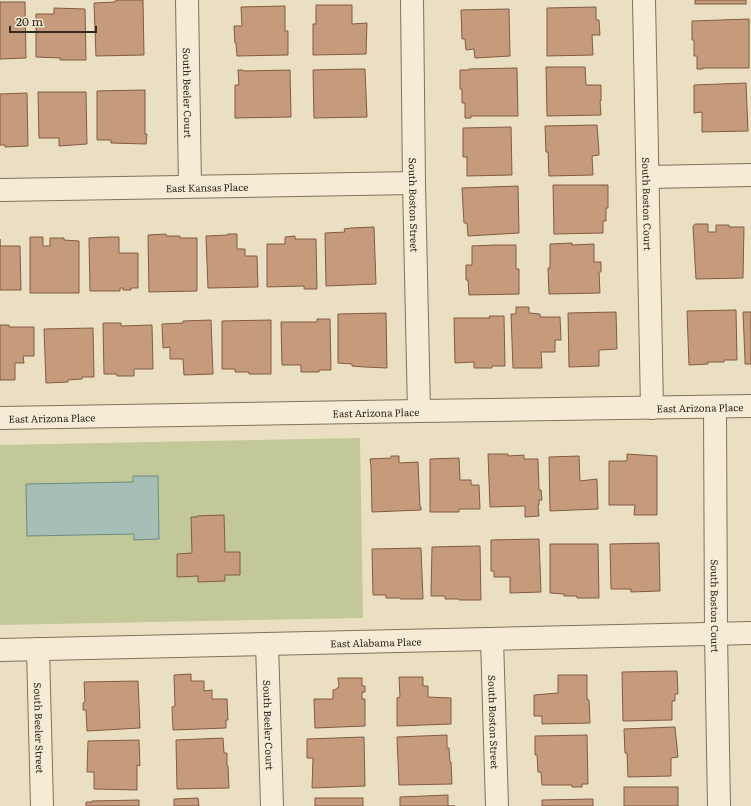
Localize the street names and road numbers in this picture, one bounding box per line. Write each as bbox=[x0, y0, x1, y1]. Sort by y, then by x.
street label: South Beeler Court bbox=[180, 48, 197, 138]
street label: South Boston Court bbox=[640, 157, 656, 251]
street label: South Boston Street bbox=[406, 158, 423, 252]
street label: East Kansas Place bbox=[166, 178, 248, 195]
street label: East Arizona Place bbox=[656, 399, 743, 415]
street label: East Arizona Place bbox=[332, 403, 420, 420]
street label: East Arizona Place bbox=[8, 409, 96, 425]
street label: South Boston Court bbox=[708, 559, 724, 653]
street label: East Alabama Place bbox=[330, 633, 422, 650]
street label: South Boston Street bbox=[486, 675, 503, 769]
street label: South Beeler Court bbox=[261, 680, 278, 770]
street label: South Beeler Street bbox=[31, 682, 49, 774]

